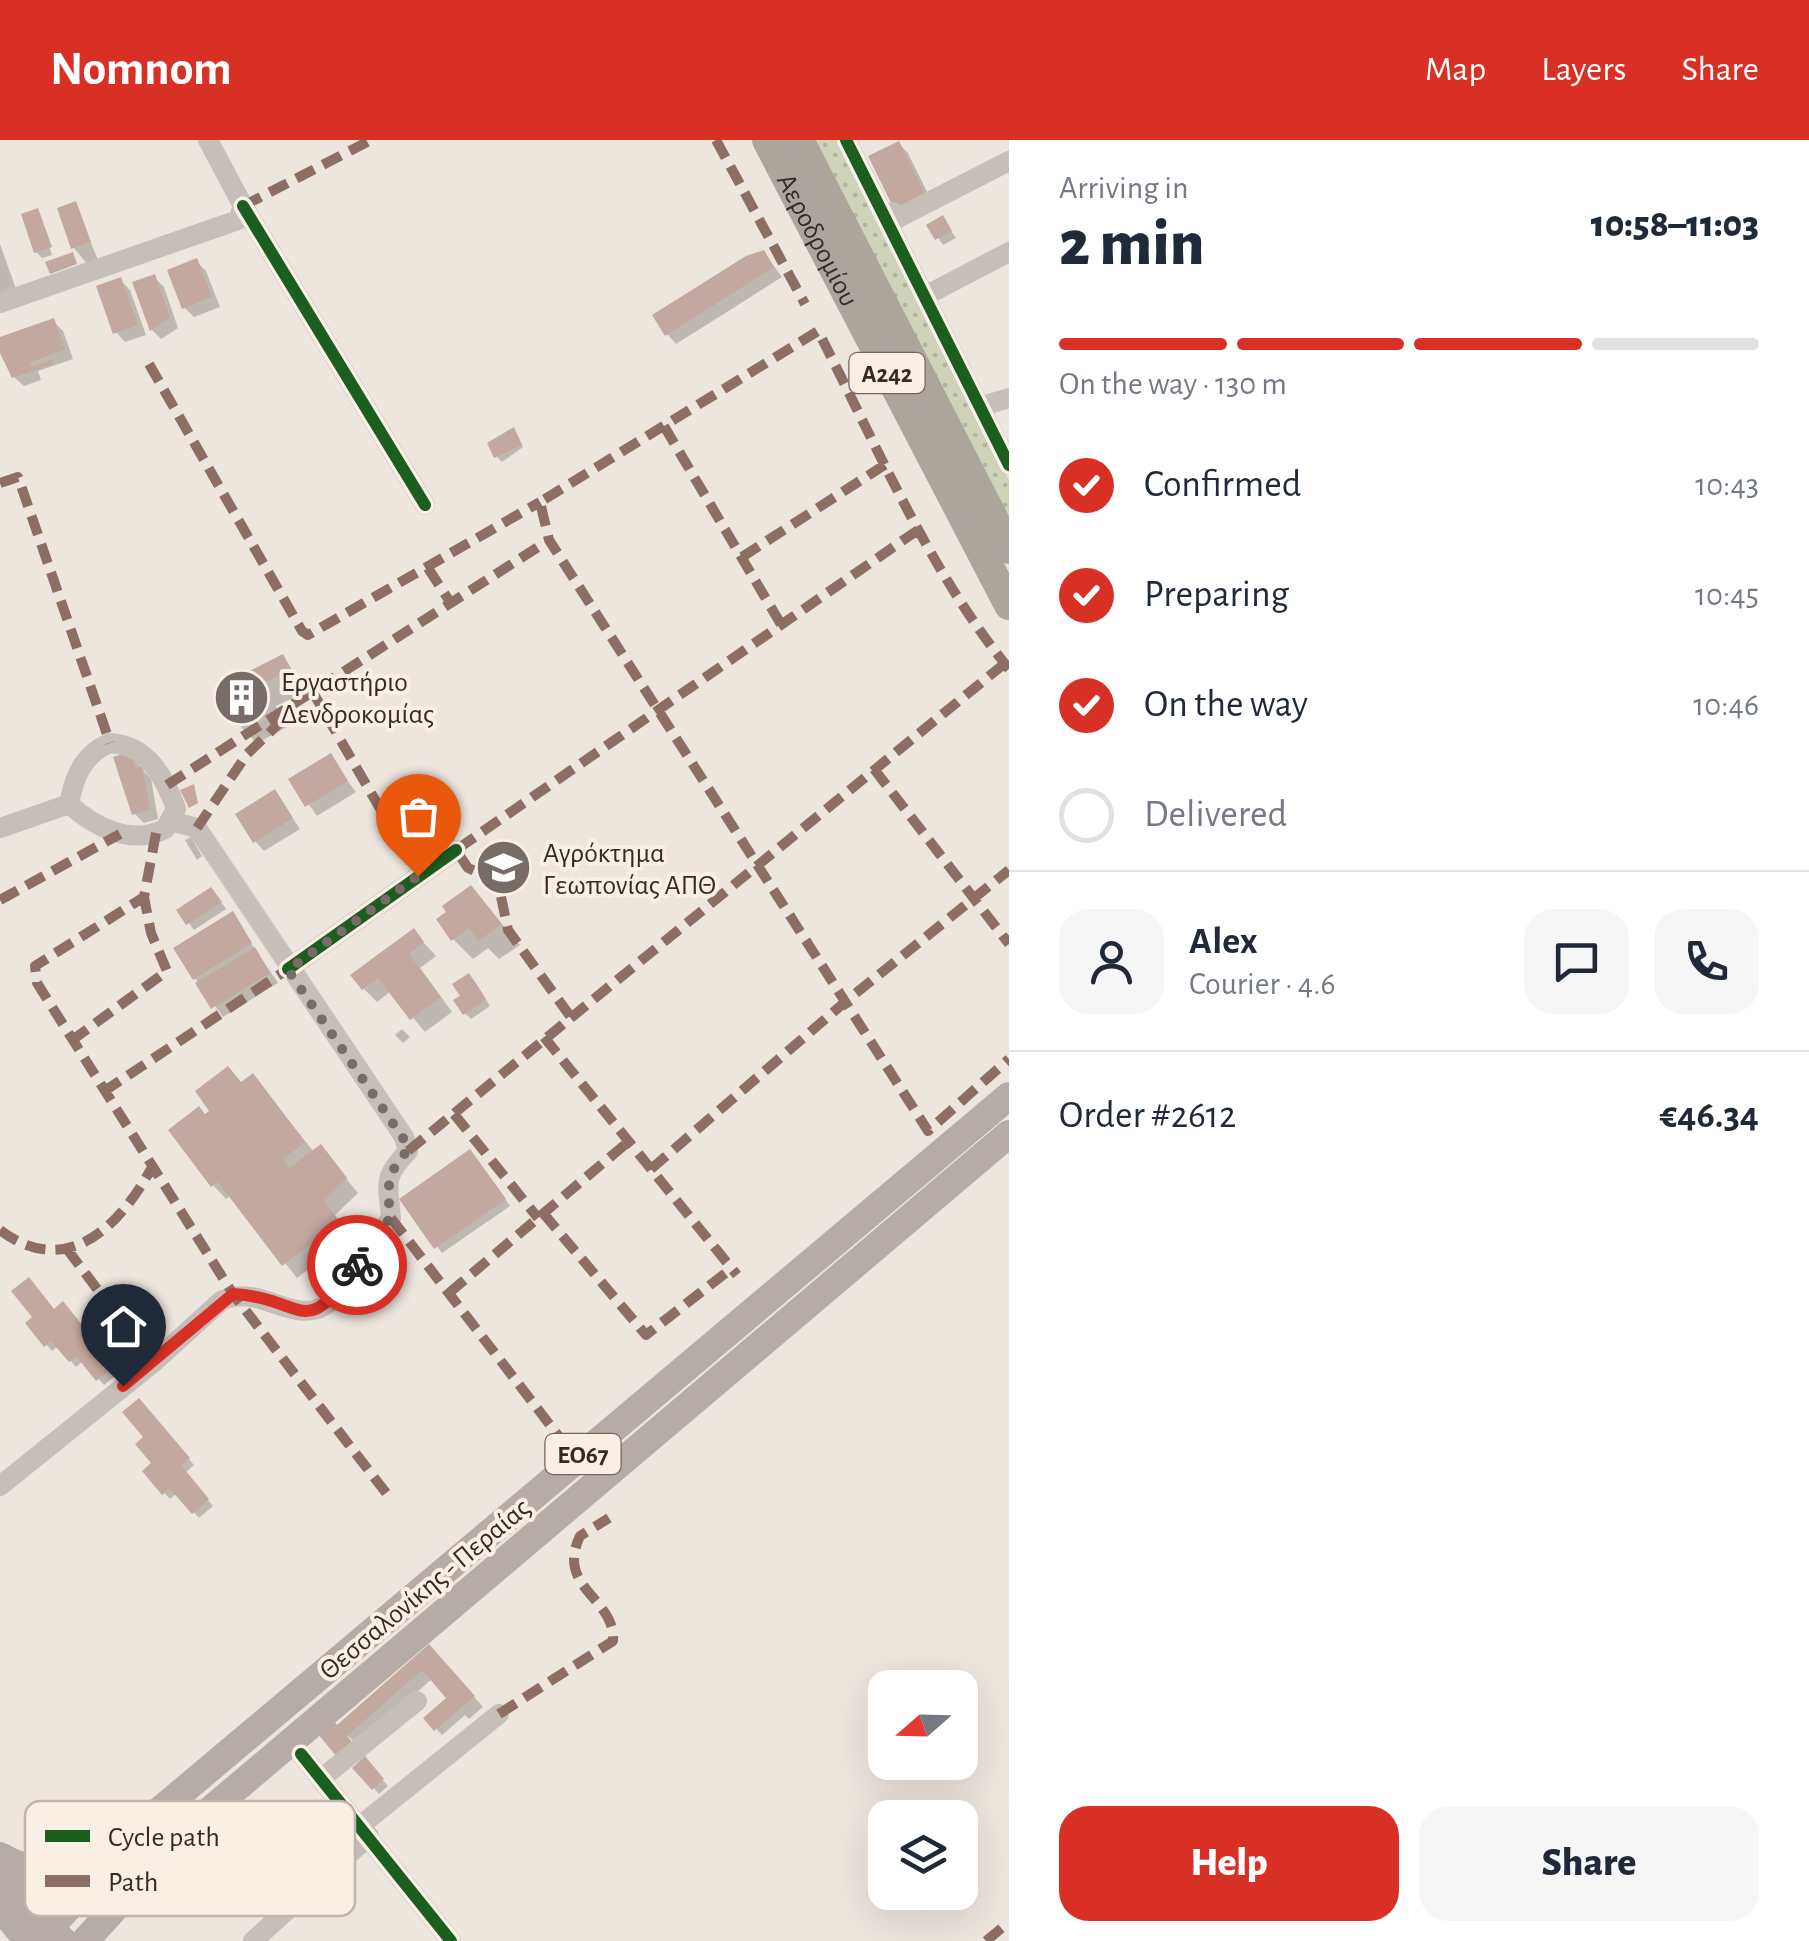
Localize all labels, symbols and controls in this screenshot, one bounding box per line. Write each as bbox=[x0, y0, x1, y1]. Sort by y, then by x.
text: Nomnom bbox=[50, 46, 232, 94]
text: Map bbox=[1425, 52, 1486, 87]
text: Layers bbox=[1541, 52, 1626, 87]
text: Share bbox=[1681, 52, 1759, 87]
street label: Αεροδρομίου bbox=[771, 169, 863, 311]
text: Arriving in bbox=[1059, 172, 1188, 204]
text: 10:58–11:03 bbox=[1591, 206, 1759, 244]
text: 2 min bbox=[1059, 212, 1205, 277]
road number: Α242 bbox=[850, 353, 924, 393]
text: On the way · 130 m bbox=[1059, 368, 1287, 400]
icon: check bbox=[1059, 458, 1114, 513]
text: Confirmed bbox=[1144, 466, 1301, 504]
text: 10:43 bbox=[1695, 469, 1759, 501]
icon: check bbox=[1059, 568, 1114, 623]
text: Preparing bbox=[1144, 576, 1289, 614]
text: 10:45 bbox=[1695, 579, 1759, 611]
building icon: Εργαστήριο Δενδροκομίας bbox=[212, 667, 272, 727]
place label: Εργαστήριο Δενδροκομίας bbox=[281, 669, 434, 729]
icon: check bbox=[1059, 678, 1114, 733]
text: On the way bbox=[1144, 686, 1308, 724]
text: 10:46 bbox=[1693, 689, 1759, 721]
pin bbox=[376, 774, 461, 877]
icon: bag bbox=[391, 789, 446, 844]
text: Delivered bbox=[1144, 796, 1287, 834]
school or university icon: Αγρόκτημα Γεωπονίας ΑΠΘ bbox=[474, 838, 534, 898]
place label: Αγρόκτημα Γεωπονίας ΑΠΘ bbox=[543, 840, 716, 900]
button: person bbox=[1059, 909, 1164, 1014]
button: chat bbox=[1524, 909, 1629, 1014]
button: phone bbox=[1654, 909, 1759, 1014]
text: Alex bbox=[1189, 923, 1258, 961]
text: Courier · 4.6 bbox=[1189, 968, 1336, 1000]
text: Order #2612 bbox=[1059, 1097, 1236, 1135]
text: €46.34 bbox=[1660, 1097, 1759, 1135]
courier bbox=[307, 1215, 407, 1315]
icon: bike bbox=[330, 1238, 385, 1293]
pin bbox=[81, 1284, 166, 1387]
icon: home bbox=[96, 1299, 151, 1354]
road number: ΕΟ67 bbox=[546, 1434, 620, 1474]
street label: Θεσσαλονίκης - Περαίας bbox=[315, 1494, 536, 1685]
north arrow bbox=[868, 1670, 978, 1780]
map controls bbox=[868, 1670, 978, 1910]
button: layers bbox=[868, 1800, 978, 1910]
legend bbox=[25, 1801, 355, 1916]
button: Help bbox=[1059, 1806, 1399, 1921]
button: Share bbox=[1419, 1806, 1759, 1921]
text: Cycle path bbox=[108, 1824, 220, 1852]
text: Path bbox=[108, 1869, 158, 1897]

